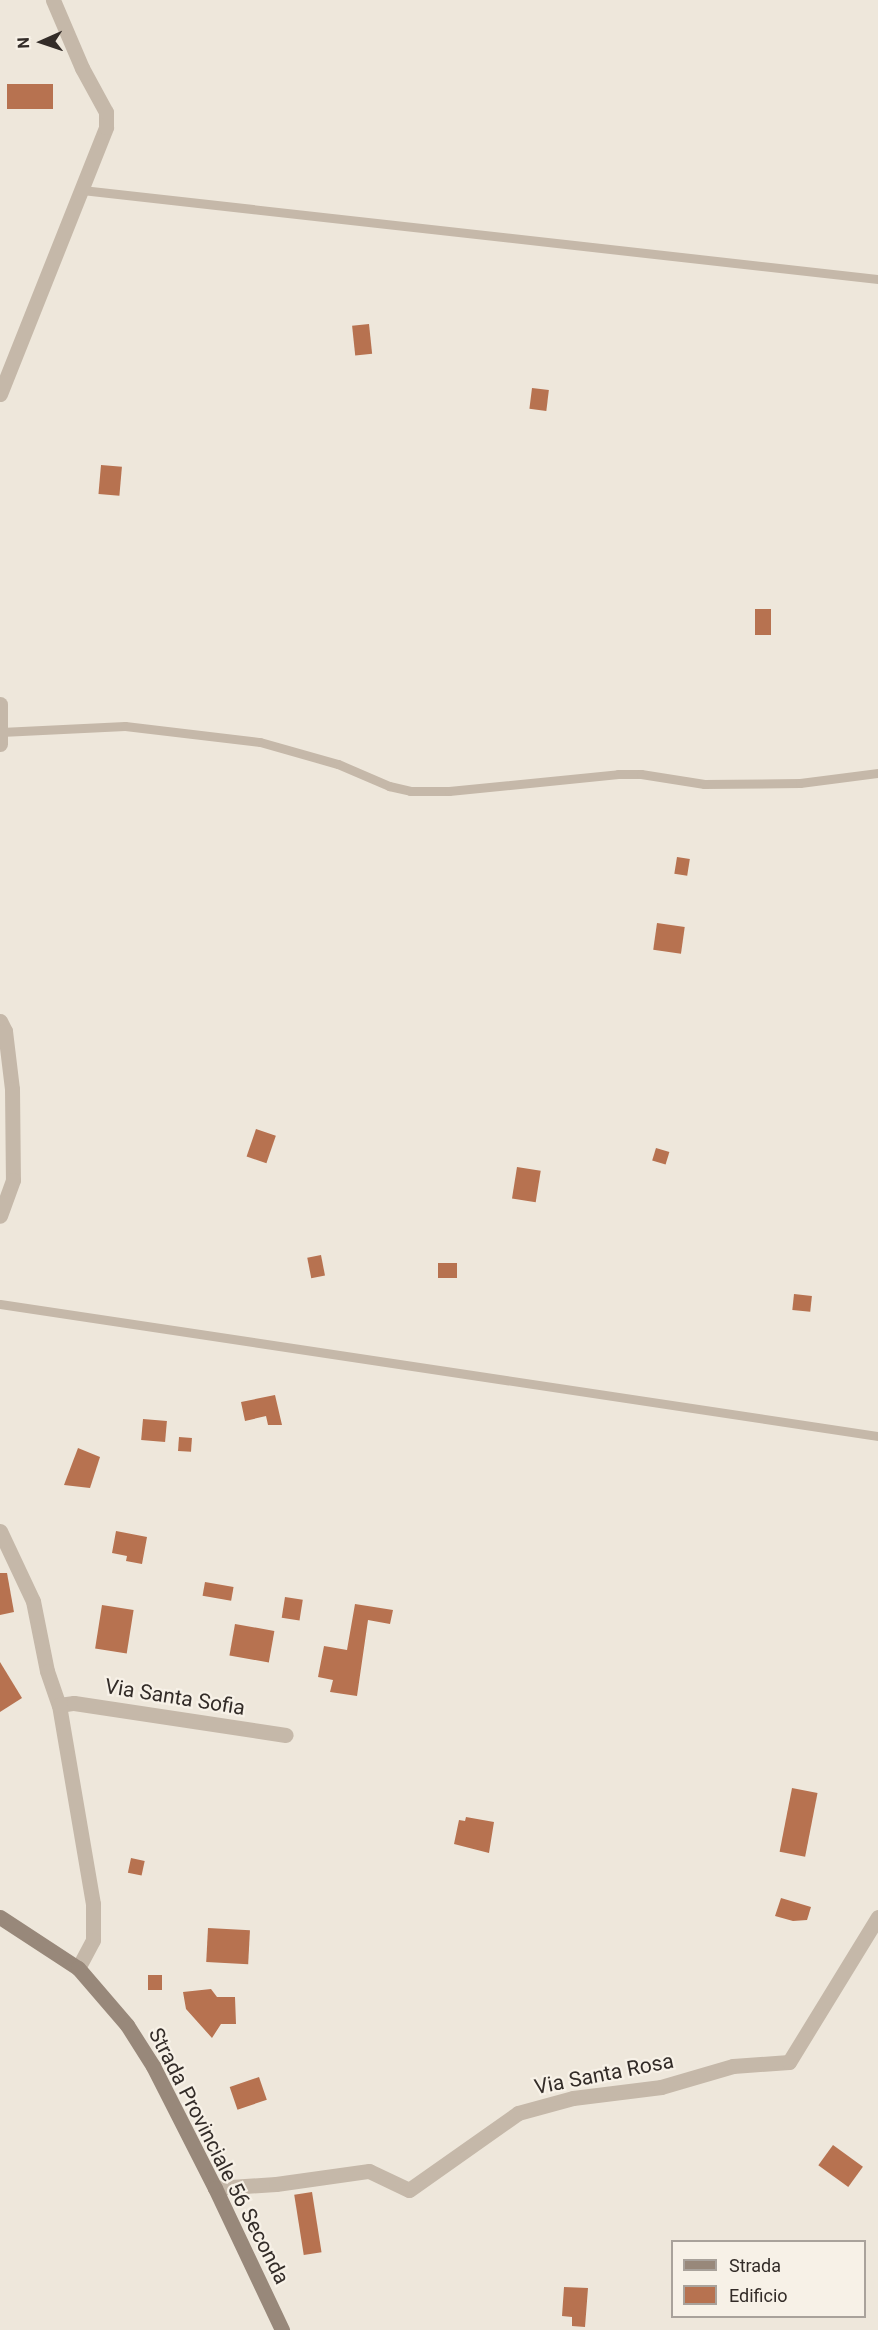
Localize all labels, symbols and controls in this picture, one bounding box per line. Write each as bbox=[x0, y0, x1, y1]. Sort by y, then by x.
north arrow bbox=[12, 12, 72, 72]
text: N bbox=[14, 37, 33, 49]
street label: Via Santa Sofia bbox=[103, 1673, 247, 1721]
street label: Strada Provinciale 56 Seconda bbox=[143, 2024, 295, 2288]
street label: Via Santa Rosa bbox=[532, 2048, 676, 2100]
legend bbox=[671, 2240, 866, 2318]
text: Strada bbox=[729, 2255, 781, 2276]
text: Edificio bbox=[729, 2285, 788, 2306]

